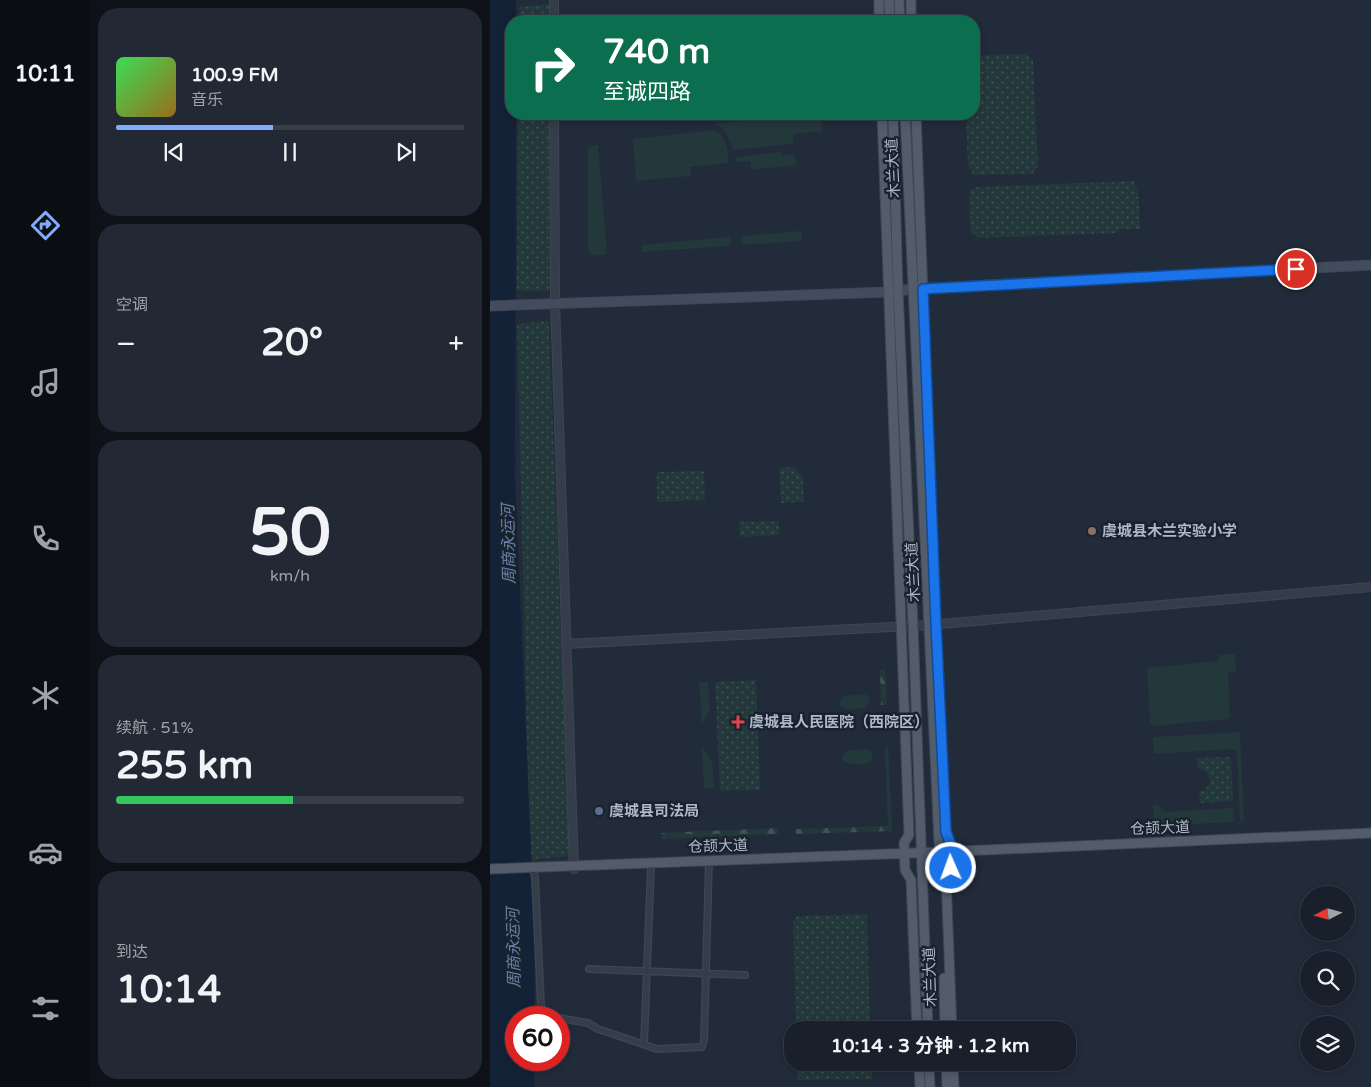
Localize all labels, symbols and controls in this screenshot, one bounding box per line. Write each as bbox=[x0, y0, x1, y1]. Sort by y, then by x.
text: 740 m bbox=[603, 31, 710, 73]
icon: right bbox=[520, 35, 585, 100]
text: 10:11 bbox=[15, 61, 75, 87]
text: 100.9 FM bbox=[191, 64, 279, 86]
text: 至诚四路 bbox=[603, 79, 691, 105]
text: 音乐 bbox=[191, 90, 223, 110]
icon: previous bbox=[160, 138, 188, 166]
icon: pause bbox=[276, 138, 304, 166]
icon: next bbox=[392, 138, 420, 166]
street label: 木兰大道 bbox=[882, 138, 904, 198]
icon: directions bbox=[28, 208, 63, 243]
pin bbox=[1275, 248, 1317, 290]
icon: arrive bbox=[1282, 255, 1310, 283]
text: 空调 bbox=[116, 295, 148, 315]
text: 20° bbox=[261, 320, 323, 366]
text: − bbox=[116, 327, 136, 361]
text: + bbox=[448, 327, 464, 361]
icon: music bbox=[28, 365, 63, 400]
text: 50 bbox=[249, 494, 331, 573]
water label: 周商永运河 bbox=[498, 501, 520, 584]
icon: phone bbox=[28, 521, 63, 556]
place label: 虞城县木兰实验小学 bbox=[1102, 522, 1237, 540]
marker: 虞城县木兰实验小学 bbox=[1086, 525, 1098, 537]
street label: 木兰大道 bbox=[902, 542, 924, 602]
text: km/h bbox=[270, 566, 310, 586]
icon: climate bbox=[28, 678, 63, 713]
place label: 虞城县人民医院（西院区） bbox=[749, 713, 929, 731]
marker: 虞城县人民医院（西院区） bbox=[731, 715, 745, 729]
text: 续航 · 51% bbox=[116, 718, 194, 738]
text: 255 km bbox=[116, 743, 253, 789]
place label: 虞城县司法局 bbox=[609, 802, 699, 820]
marker: 虞城县司法局 bbox=[593, 805, 605, 817]
street label: 仓颉大道 bbox=[1130, 818, 1190, 838]
icon: car bbox=[28, 835, 63, 870]
street label: 仓颉大道 bbox=[688, 836, 748, 856]
position arrow bbox=[924, 841, 976, 893]
north arrow bbox=[1300, 886, 1355, 941]
map controls bbox=[1300, 886, 1355, 1071]
water label: 周商永运河 bbox=[503, 905, 525, 988]
text: 到达 bbox=[116, 942, 148, 962]
street label: 木兰大道 bbox=[920, 947, 940, 1007]
button: search bbox=[1300, 951, 1355, 1006]
text: 10:14 bbox=[116, 967, 221, 1013]
icon: filters bbox=[28, 991, 63, 1026]
speed limit sign: 60 bbox=[505, 1006, 570, 1071]
button: layers bbox=[1300, 1016, 1355, 1071]
text: 10:14 · 3 分钟 · 1.2 km bbox=[831, 1035, 1029, 1057]

